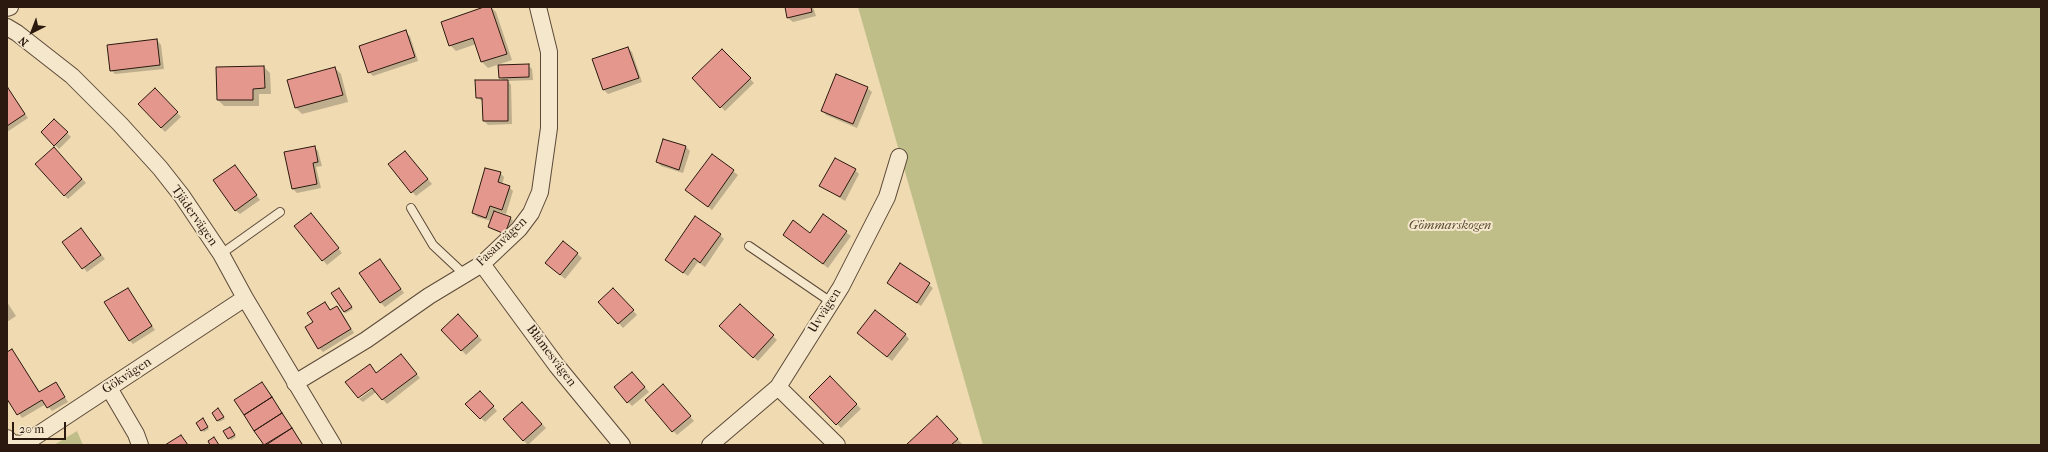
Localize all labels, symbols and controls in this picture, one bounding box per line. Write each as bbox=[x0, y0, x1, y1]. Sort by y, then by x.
north arrow bbox=[12, 12, 52, 52]
text: N bbox=[16, 34, 31, 49]
street label: Tjädervägen bbox=[167, 183, 221, 249]
street label: Fasanvägen bbox=[473, 214, 531, 270]
park label: Gömmarskogen bbox=[1409, 218, 1491, 234]
street label: Uvvägen bbox=[805, 286, 845, 336]
street label: Blåmesvägen bbox=[523, 322, 579, 390]
street label: Gökvägen bbox=[99, 354, 155, 398]
scale bar bbox=[14, 414, 68, 440]
text: 20 m bbox=[19, 422, 44, 436]

